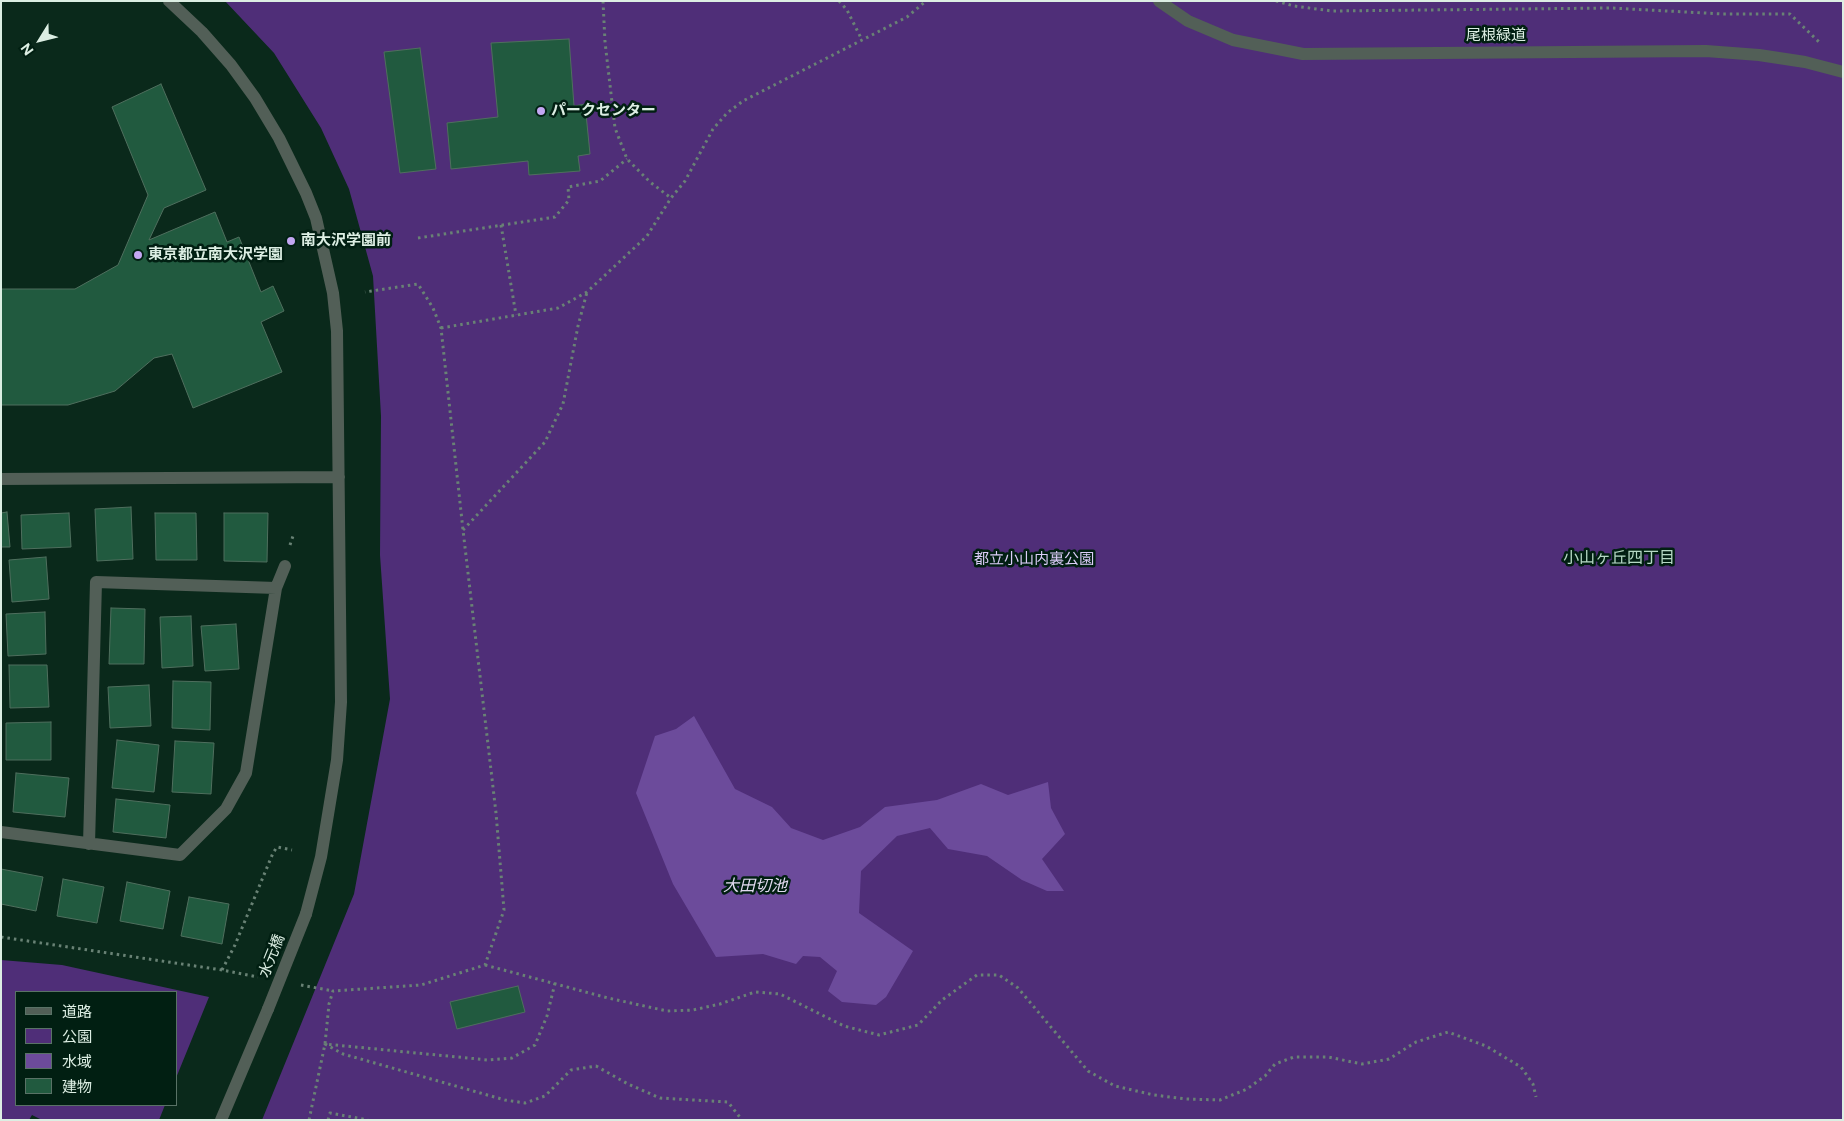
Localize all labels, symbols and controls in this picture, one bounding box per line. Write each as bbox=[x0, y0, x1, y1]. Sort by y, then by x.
north arrow bbox=[15, 15, 65, 65]
street label: 尾根緑道 bbox=[1466, 27, 1526, 45]
text: N bbox=[17, 40, 38, 58]
place label: パークセンター bbox=[551, 102, 656, 120]
marker: パークセンター bbox=[535, 105, 547, 117]
place label: 南大沢学園前 bbox=[301, 232, 391, 250]
marker: 南大沢学園前 bbox=[285, 235, 297, 247]
place label: 東京都立南大沢学園 bbox=[148, 246, 283, 264]
marker: 東京都立南大沢学園 bbox=[132, 249, 144, 261]
district label: 小山ヶ丘四丁目 bbox=[1563, 548, 1675, 568]
park label: 都立小山内裏公園 bbox=[974, 551, 1094, 569]
water label: 大田切池 bbox=[723, 876, 787, 896]
street label: 水元橋 bbox=[255, 932, 289, 980]
legend bbox=[15, 991, 178, 1106]
text: 道路 bbox=[62, 1003, 92, 1021]
text: 公園 bbox=[62, 1028, 92, 1046]
text: 水域 bbox=[62, 1053, 92, 1071]
text: 建物 bbox=[62, 1078, 92, 1096]

